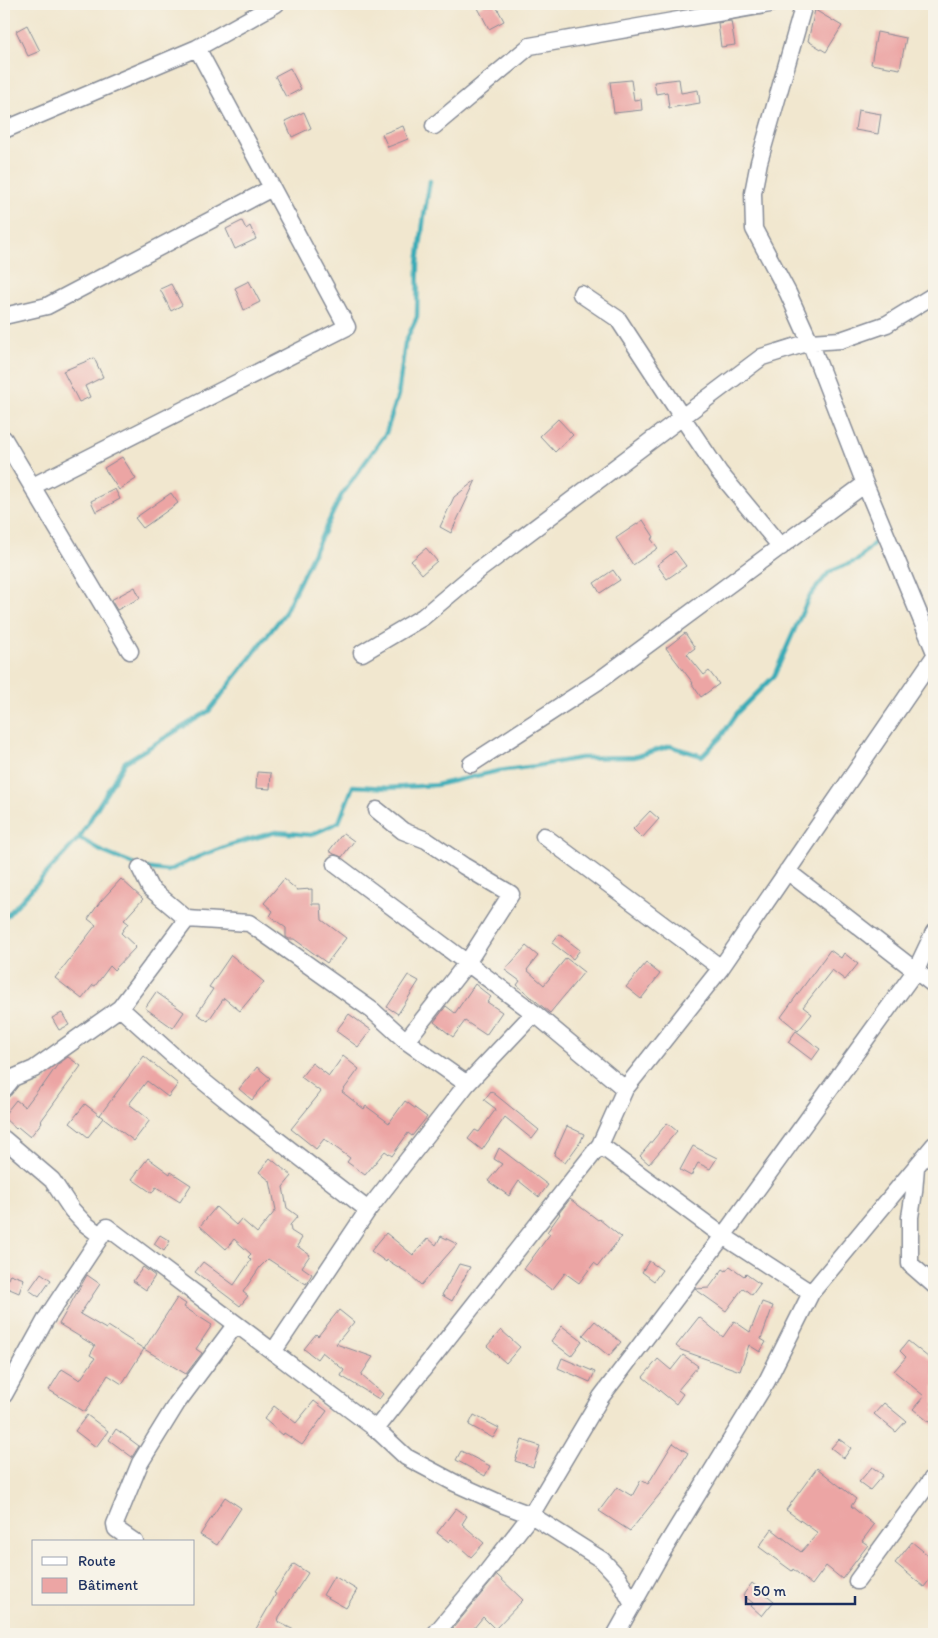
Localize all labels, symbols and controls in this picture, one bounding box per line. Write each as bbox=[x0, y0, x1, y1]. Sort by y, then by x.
legend bbox=[32, 1540, 195, 1606]
text: Route bbox=[78, 1552, 116, 1570]
scale bar bbox=[746, 1573, 854, 1605]
text: Bâtiment bbox=[78, 1576, 139, 1594]
text: 50 m bbox=[753, 1582, 786, 1600]

